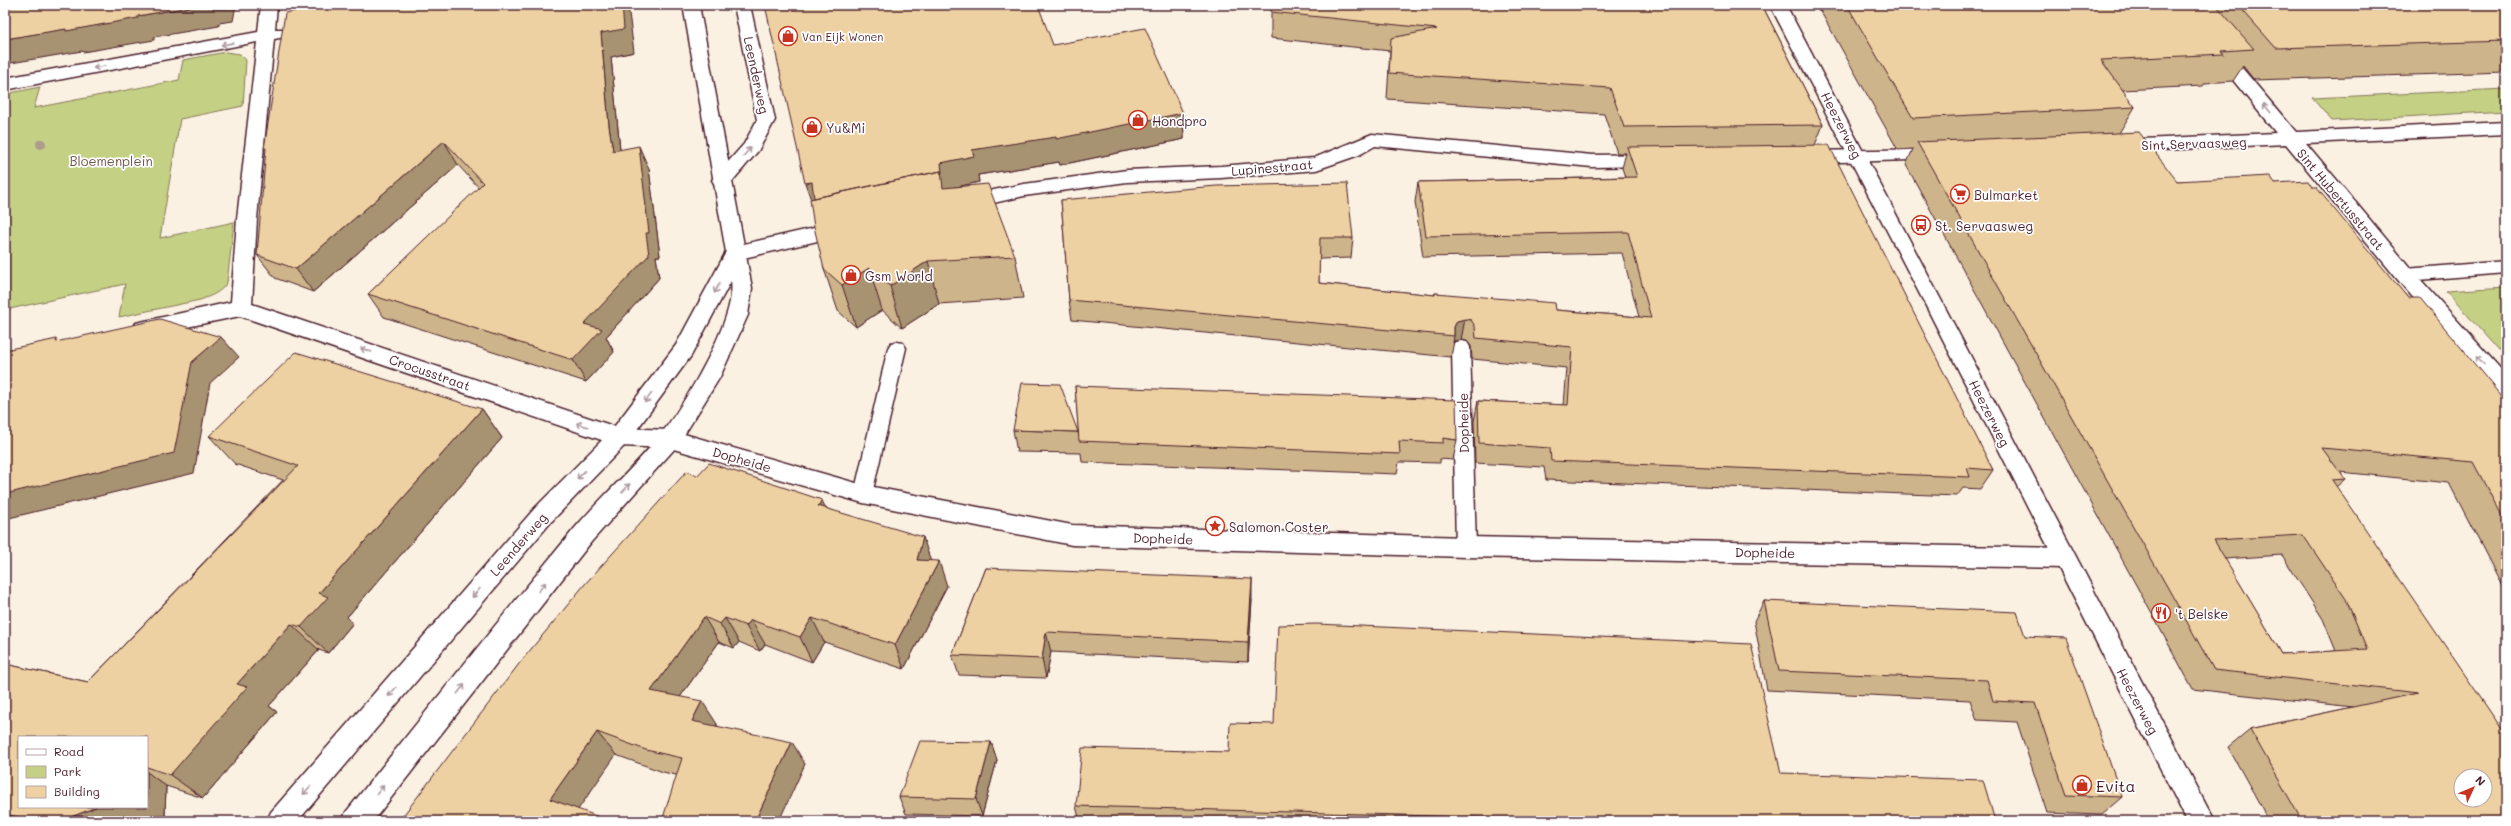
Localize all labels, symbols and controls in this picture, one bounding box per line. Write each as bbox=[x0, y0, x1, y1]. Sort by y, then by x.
shop icon: Van Eijk Wonen bbox=[777, 25, 799, 47]
place label: Van Eijk Wonen bbox=[802, 29, 883, 44]
street label: Leenderweg bbox=[741, 35, 773, 115]
one-way arrow bbox=[221, 40, 234, 48]
one-way arrow bbox=[93, 63, 106, 71]
street label: Heezerweg bbox=[1818, 89, 1866, 161]
one-way arrow bbox=[2262, 103, 2271, 114]
shop icon: Hondpro bbox=[1127, 109, 1149, 131]
place label: Hondpro bbox=[1152, 112, 1207, 129]
shop icon: Yu&Mi bbox=[801, 116, 823, 138]
place label: Yu&Mi bbox=[826, 119, 865, 136]
street label: Sint Servaasweg bbox=[2141, 133, 2247, 153]
street label: Sint Hubertusstraat bbox=[2294, 145, 2389, 253]
one-way arrow bbox=[742, 146, 751, 157]
park label: Bloemenplein bbox=[69, 152, 153, 169]
street label: Lupinestraat bbox=[1231, 155, 1314, 179]
supermarket icon: Bulmarket bbox=[1949, 183, 1971, 205]
place label: Bulmarket bbox=[1974, 186, 2038, 203]
bus stop icon: St. Servaasweg bbox=[1910, 214, 1932, 236]
place label: St. Servaasweg bbox=[1935, 217, 2033, 234]
shop icon: Gsm World bbox=[840, 264, 862, 286]
place label: Gsm World bbox=[865, 267, 933, 284]
one-way arrow bbox=[712, 282, 720, 294]
one-way arrow bbox=[360, 346, 372, 354]
street label: Crocusstraat bbox=[387, 350, 473, 394]
one-way arrow bbox=[2476, 355, 2485, 366]
street label: Heezerweg bbox=[1966, 377, 2014, 449]
one-way arrow bbox=[644, 392, 652, 403]
street label: Dopheide bbox=[1454, 393, 1472, 453]
one-way arrow bbox=[575, 421, 588, 428]
street label: Dopheide bbox=[711, 443, 773, 475]
one-way arrow bbox=[577, 469, 586, 479]
one-way arrow bbox=[621, 483, 631, 493]
street label: Leenderweg bbox=[486, 509, 550, 579]
place icon: Salomon Coster bbox=[1204, 515, 1226, 537]
place label: Salomon Coster bbox=[1229, 518, 1328, 535]
street label: Dopheide bbox=[1133, 528, 1193, 548]
street label: Dopheide bbox=[1735, 543, 1795, 561]
one-way arrow bbox=[538, 581, 546, 592]
one-way arrow bbox=[472, 587, 481, 598]
restaurant icon: 't Belske bbox=[2150, 602, 2172, 624]
place label: 't Belske bbox=[2175, 605, 2228, 622]
street label: Heezerweg bbox=[2113, 665, 2163, 737]
one-way arrow bbox=[457, 683, 465, 694]
one-way arrow bbox=[388, 686, 397, 696]
legend bbox=[18, 736, 148, 808]
text: Road bbox=[54, 743, 84, 759]
text: Park bbox=[54, 763, 81, 779]
north arrow bbox=[2453, 768, 2493, 808]
text: N bbox=[2472, 772, 2489, 789]
shop icon: Evita bbox=[2071, 774, 2093, 796]
place label: Evita bbox=[2096, 775, 2136, 796]
text: Building bbox=[54, 783, 100, 799]
one-way arrow bbox=[303, 785, 312, 796]
one-way arrow bbox=[376, 785, 385, 796]

